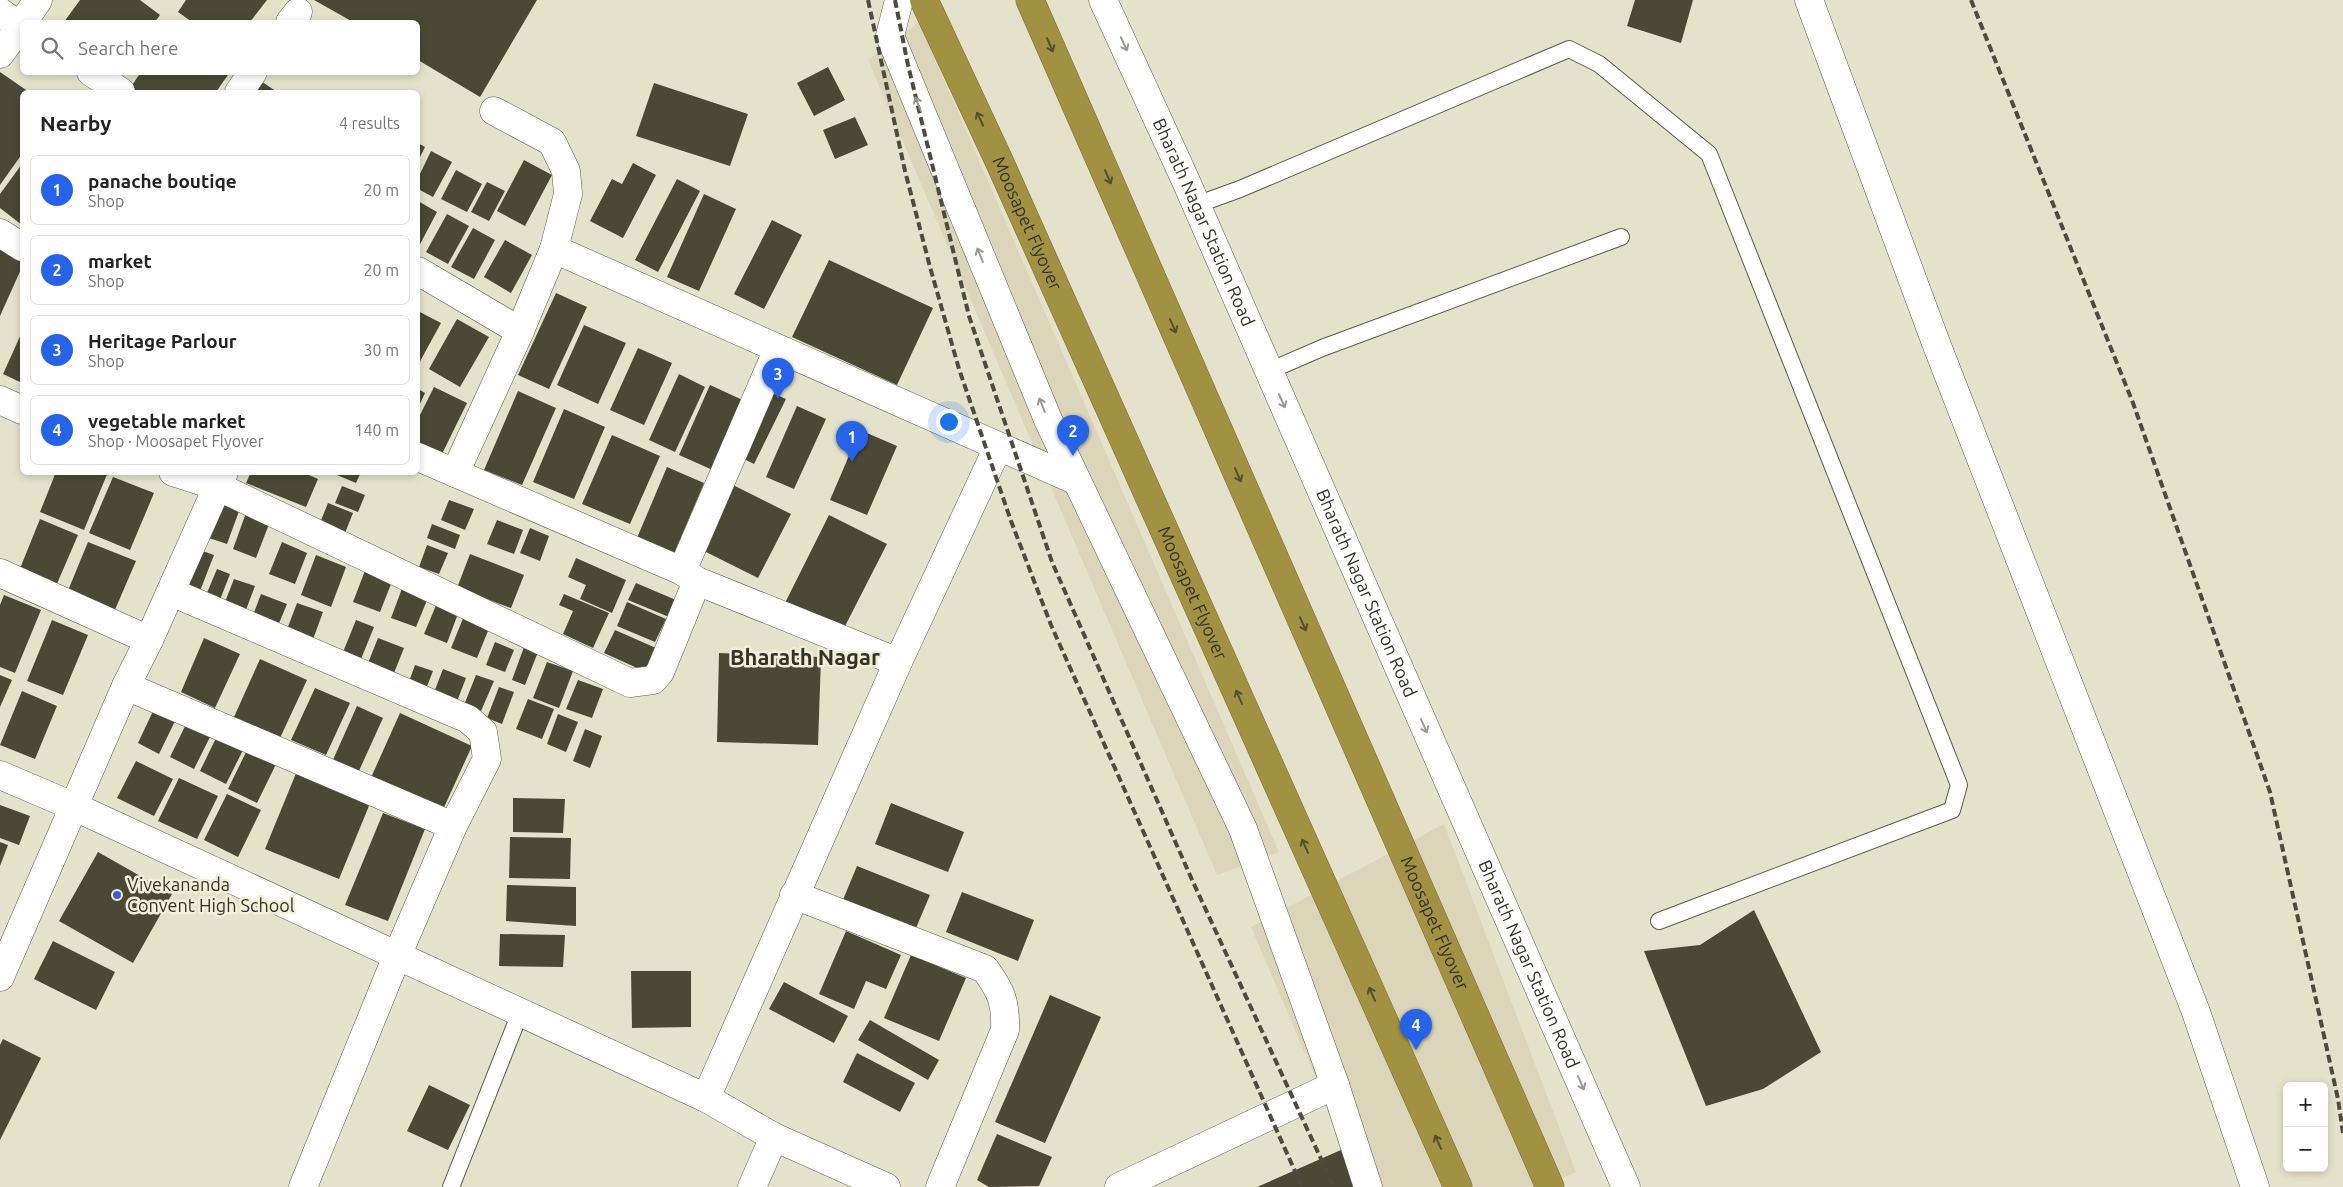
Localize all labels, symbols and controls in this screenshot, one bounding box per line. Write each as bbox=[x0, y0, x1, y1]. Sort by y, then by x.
search box bbox=[20, 20, 420, 75]
icon: search bbox=[38, 34, 66, 62]
one-way arrow bbox=[1119, 36, 1129, 51]
text: Search here bbox=[78, 37, 178, 59]
one-way arrow bbox=[1045, 37, 1055, 52]
one-way arrow bbox=[913, 97, 923, 112]
text: Nearby bbox=[40, 111, 111, 135]
one-way arrow bbox=[974, 112, 984, 127]
text: 4 results bbox=[339, 114, 400, 132]
street label: Bharath Nagar Station Road bbox=[1150, 115, 1259, 329]
street label: Moosapet Flyover bbox=[989, 153, 1067, 293]
one-way arrow bbox=[1103, 169, 1113, 184]
text: panache boutiqe bbox=[88, 170, 237, 192]
text: 1 bbox=[52, 181, 62, 199]
text: 20 m bbox=[363, 181, 399, 199]
text: Shop bbox=[88, 192, 124, 210]
one-way arrow bbox=[975, 247, 984, 262]
text: market bbox=[88, 250, 152, 272]
text: 2 bbox=[52, 261, 62, 279]
text: 20 m bbox=[363, 261, 399, 279]
text: Shop bbox=[88, 272, 124, 290]
one-way arrow bbox=[1169, 318, 1179, 333]
text: Heritage Parlour bbox=[88, 330, 237, 352]
text: 3 bbox=[52, 341, 62, 359]
text: 30 m bbox=[363, 341, 399, 359]
text: Shop bbox=[88, 352, 124, 370]
pin: 3 bbox=[762, 358, 794, 399]
one-way arrow bbox=[1277, 393, 1287, 408]
one-way arrow bbox=[1037, 398, 1046, 413]
your location bbox=[936, 409, 962, 435]
text: vegetable market bbox=[88, 410, 246, 432]
pin: 2 bbox=[1057, 415, 1089, 456]
text: 4 bbox=[52, 421, 62, 439]
text: 140 m bbox=[354, 421, 399, 439]
pin: 1 bbox=[836, 421, 868, 462]
text: Shop · Moosapet Flyover bbox=[88, 432, 264, 450]
one-way arrow bbox=[1234, 467, 1244, 482]
street label: Bharath Nagar Station Road bbox=[1313, 486, 1421, 700]
street label: Moosapet Flyover bbox=[1155, 523, 1232, 663]
one-way arrow bbox=[1299, 616, 1309, 631]
district label: Bharath Nagar bbox=[730, 644, 880, 669]
one-way arrow bbox=[1234, 690, 1243, 705]
one-way arrow bbox=[1420, 718, 1430, 733]
one-way arrow bbox=[1300, 839, 1310, 854]
street label: Moosapet Flyover bbox=[1397, 853, 1474, 993]
street label: Bharath Nagar Station Road bbox=[1475, 857, 1584, 1071]
place label: Vivekananda Convent High School bbox=[127, 874, 295, 915]
marker: Vivekananda Convent High School bbox=[111, 889, 123, 901]
one-way arrow bbox=[1366, 987, 1376, 1002]
pin: 4 bbox=[1400, 1009, 1432, 1050]
one-way arrow bbox=[1576, 1075, 1586, 1090]
map controls bbox=[2283, 1082, 2328, 1172]
button: + bbox=[2283, 1082, 2328, 1127]
button: − bbox=[2283, 1127, 2328, 1172]
one-way arrow bbox=[1433, 1135, 1443, 1150]

